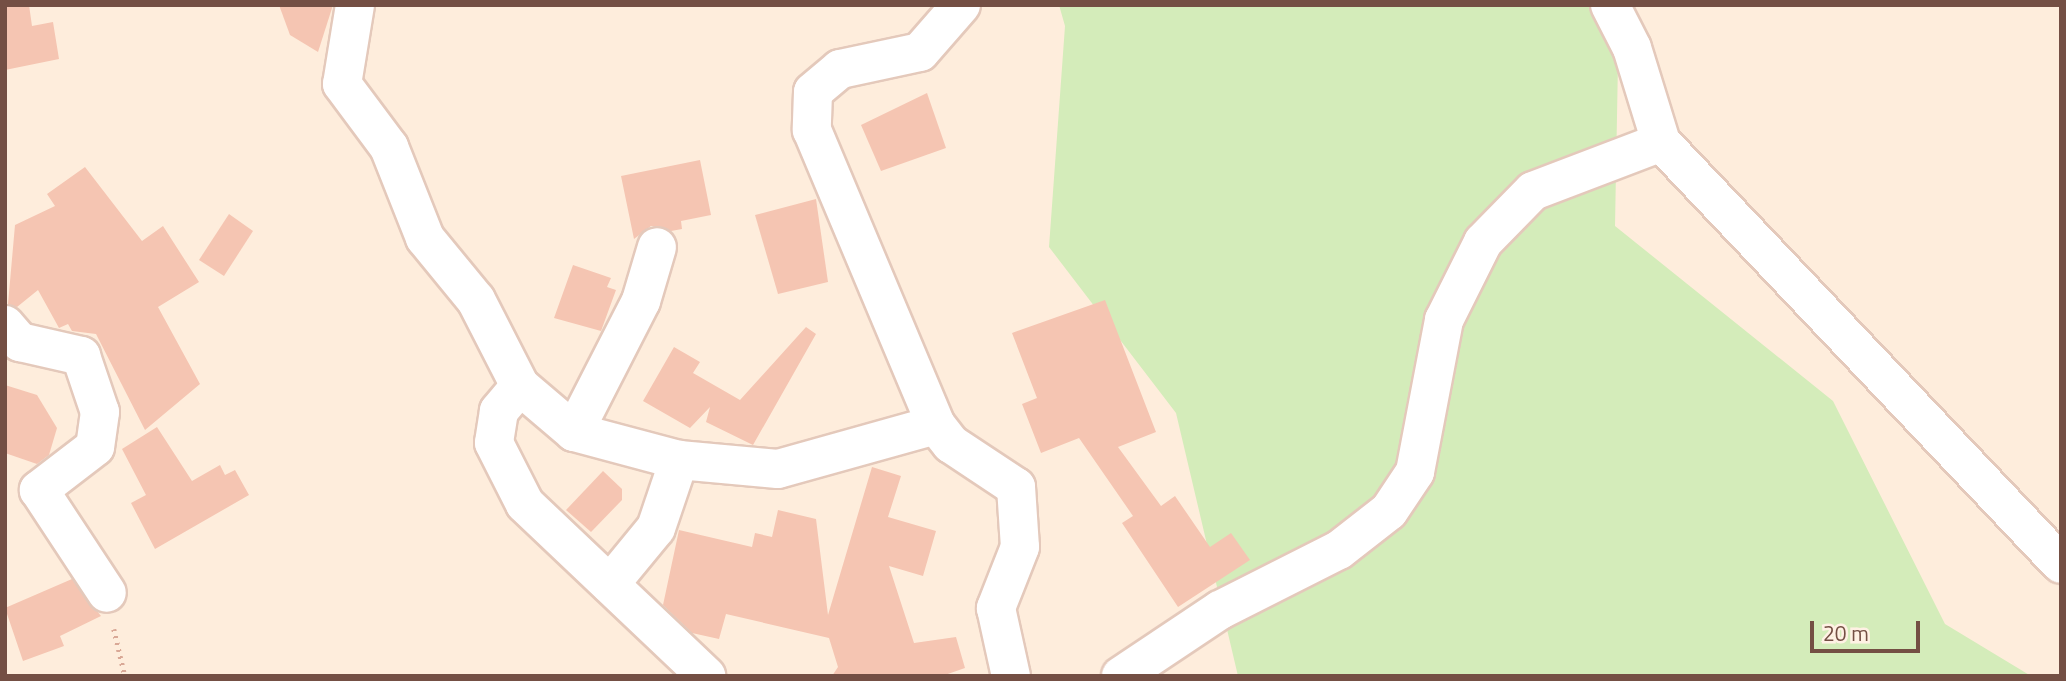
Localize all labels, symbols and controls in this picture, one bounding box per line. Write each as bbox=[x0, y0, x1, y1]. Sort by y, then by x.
scale bar bbox=[1814, 608, 1924, 652]
text: 20 m bbox=[1823, 617, 1869, 649]

